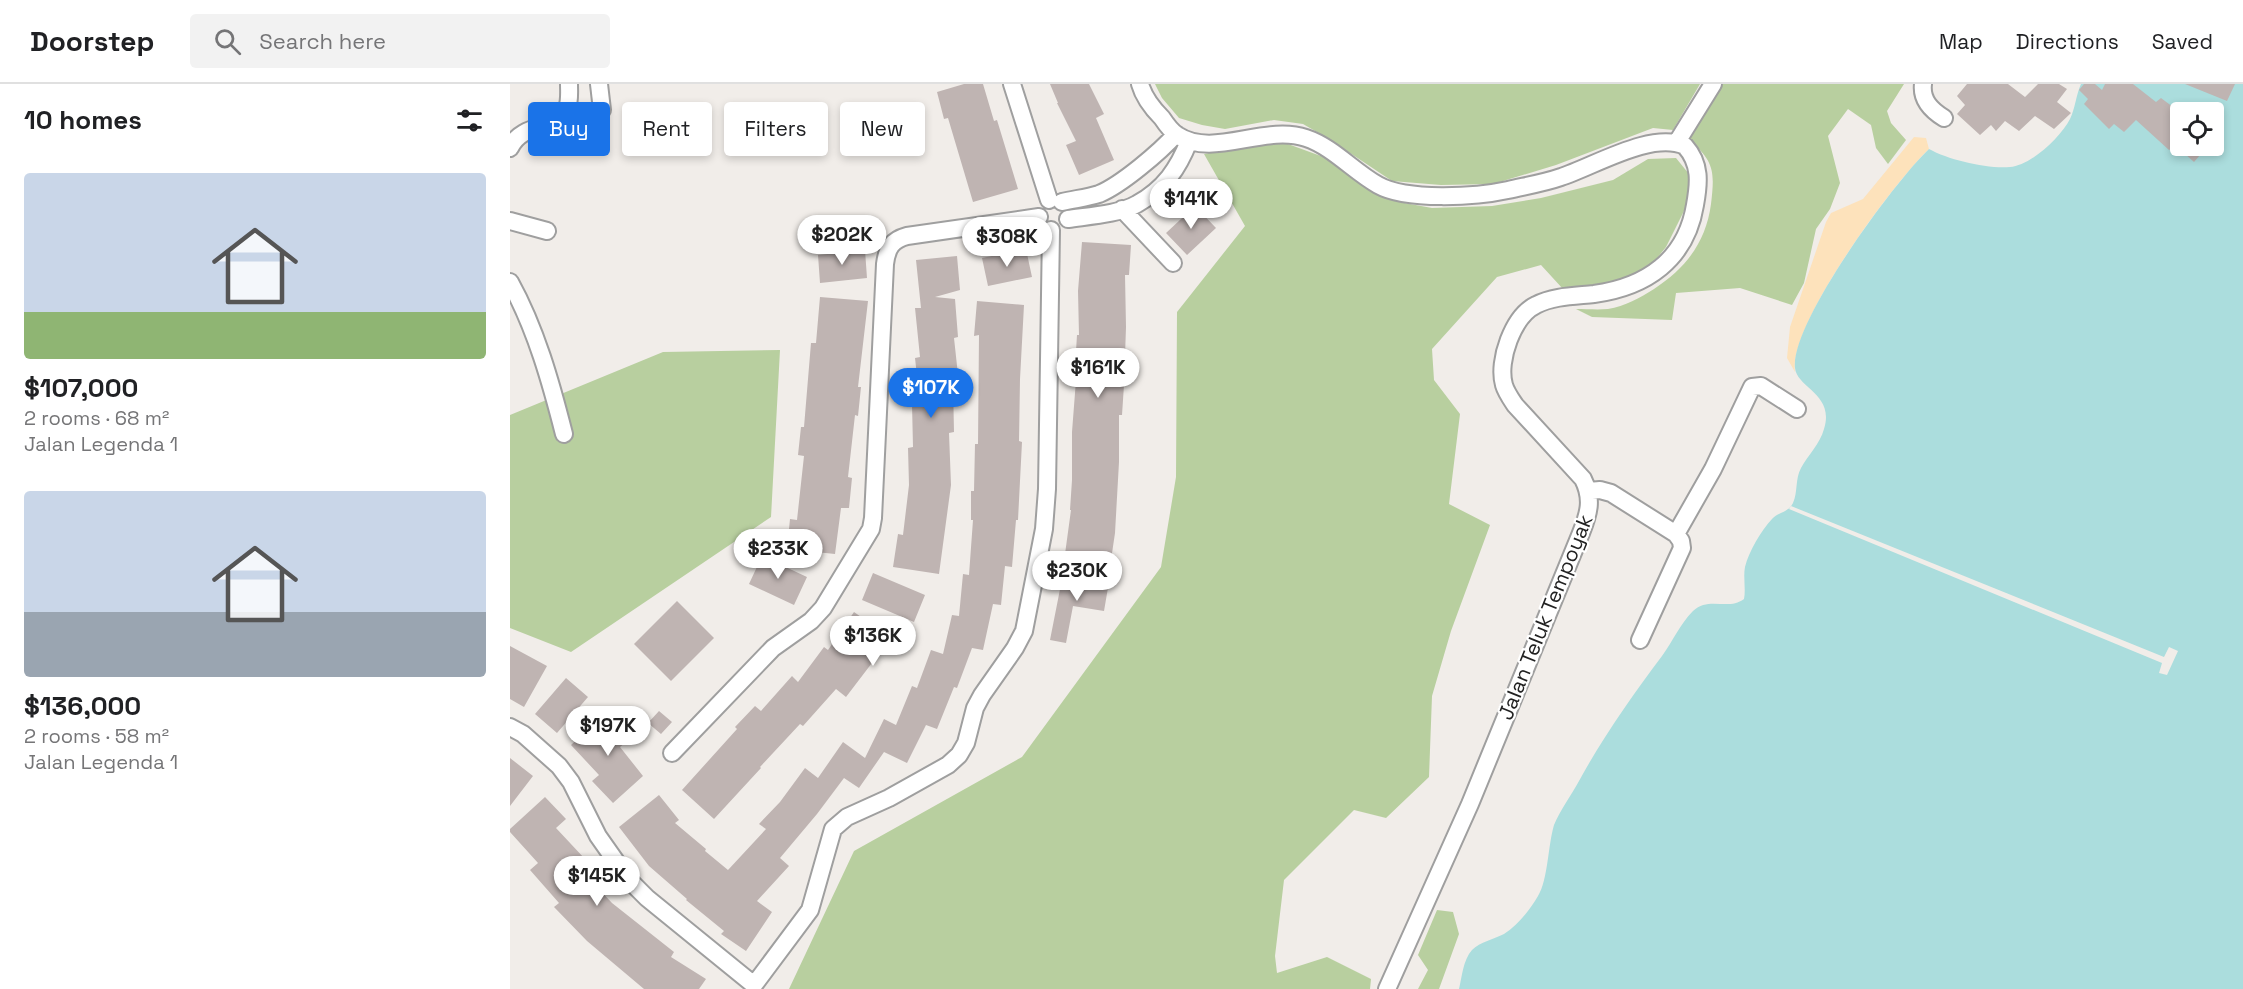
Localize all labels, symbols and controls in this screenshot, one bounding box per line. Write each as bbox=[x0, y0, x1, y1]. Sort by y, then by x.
search box bbox=[190, 14, 610, 68]
text: Doorstep bbox=[30, 23, 154, 59]
icon: search bbox=[211, 25, 244, 58]
text: Search here bbox=[259, 27, 386, 55]
text: Map bbox=[1939, 28, 1983, 55]
text: Directions bbox=[2016, 28, 2119, 55]
text: Saved bbox=[2152, 28, 2213, 55]
chip: Buy bbox=[528, 102, 610, 156]
chip: Rent bbox=[622, 102, 712, 156]
chip: Filters bbox=[724, 102, 828, 156]
chip: New bbox=[840, 102, 925, 156]
map controls bbox=[2170, 102, 2224, 156]
button: locate bbox=[2170, 102, 2224, 156]
text: 10 homes bbox=[24, 103, 142, 137]
icon: filters bbox=[453, 104, 486, 137]
pin: $141K bbox=[1149, 179, 1233, 230]
text: $141K bbox=[1164, 185, 1218, 211]
icon: home bbox=[201, 212, 309, 320]
pin: $202K bbox=[800, 215, 884, 266]
pin: $308K bbox=[965, 217, 1049, 268]
text: $202K bbox=[811, 221, 873, 247]
text: $308K bbox=[976, 223, 1038, 249]
pin: $161K bbox=[1056, 348, 1140, 399]
text: $161K bbox=[1071, 354, 1126, 380]
pin: $107K bbox=[889, 368, 973, 419]
text: $107,000 bbox=[24, 371, 138, 405]
text: $107K bbox=[902, 374, 960, 400]
text: 2 rooms · 68 m² bbox=[24, 405, 169, 431]
text: Jalan Legenda 1 bbox=[24, 431, 178, 457]
street label: Jalan Teluk Tempoyak bbox=[1491, 510, 1599, 724]
pin: $233K bbox=[736, 529, 820, 580]
icon: home bbox=[201, 530, 309, 638]
text: $233K bbox=[748, 535, 808, 561]
pin: $230K bbox=[1035, 551, 1119, 602]
text: $230K bbox=[1046, 557, 1108, 583]
pin: $136K bbox=[831, 616, 915, 667]
text: $136K bbox=[844, 622, 902, 648]
text: $136,000 bbox=[24, 689, 141, 723]
pin: $197K bbox=[566, 706, 650, 757]
text: $197K bbox=[580, 712, 636, 738]
text: 2 rooms · 58 m² bbox=[24, 723, 169, 749]
text: Jalan Legenda 1 bbox=[24, 749, 178, 775]
pin: $145K bbox=[555, 856, 639, 907]
text: $145K bbox=[568, 862, 626, 888]

